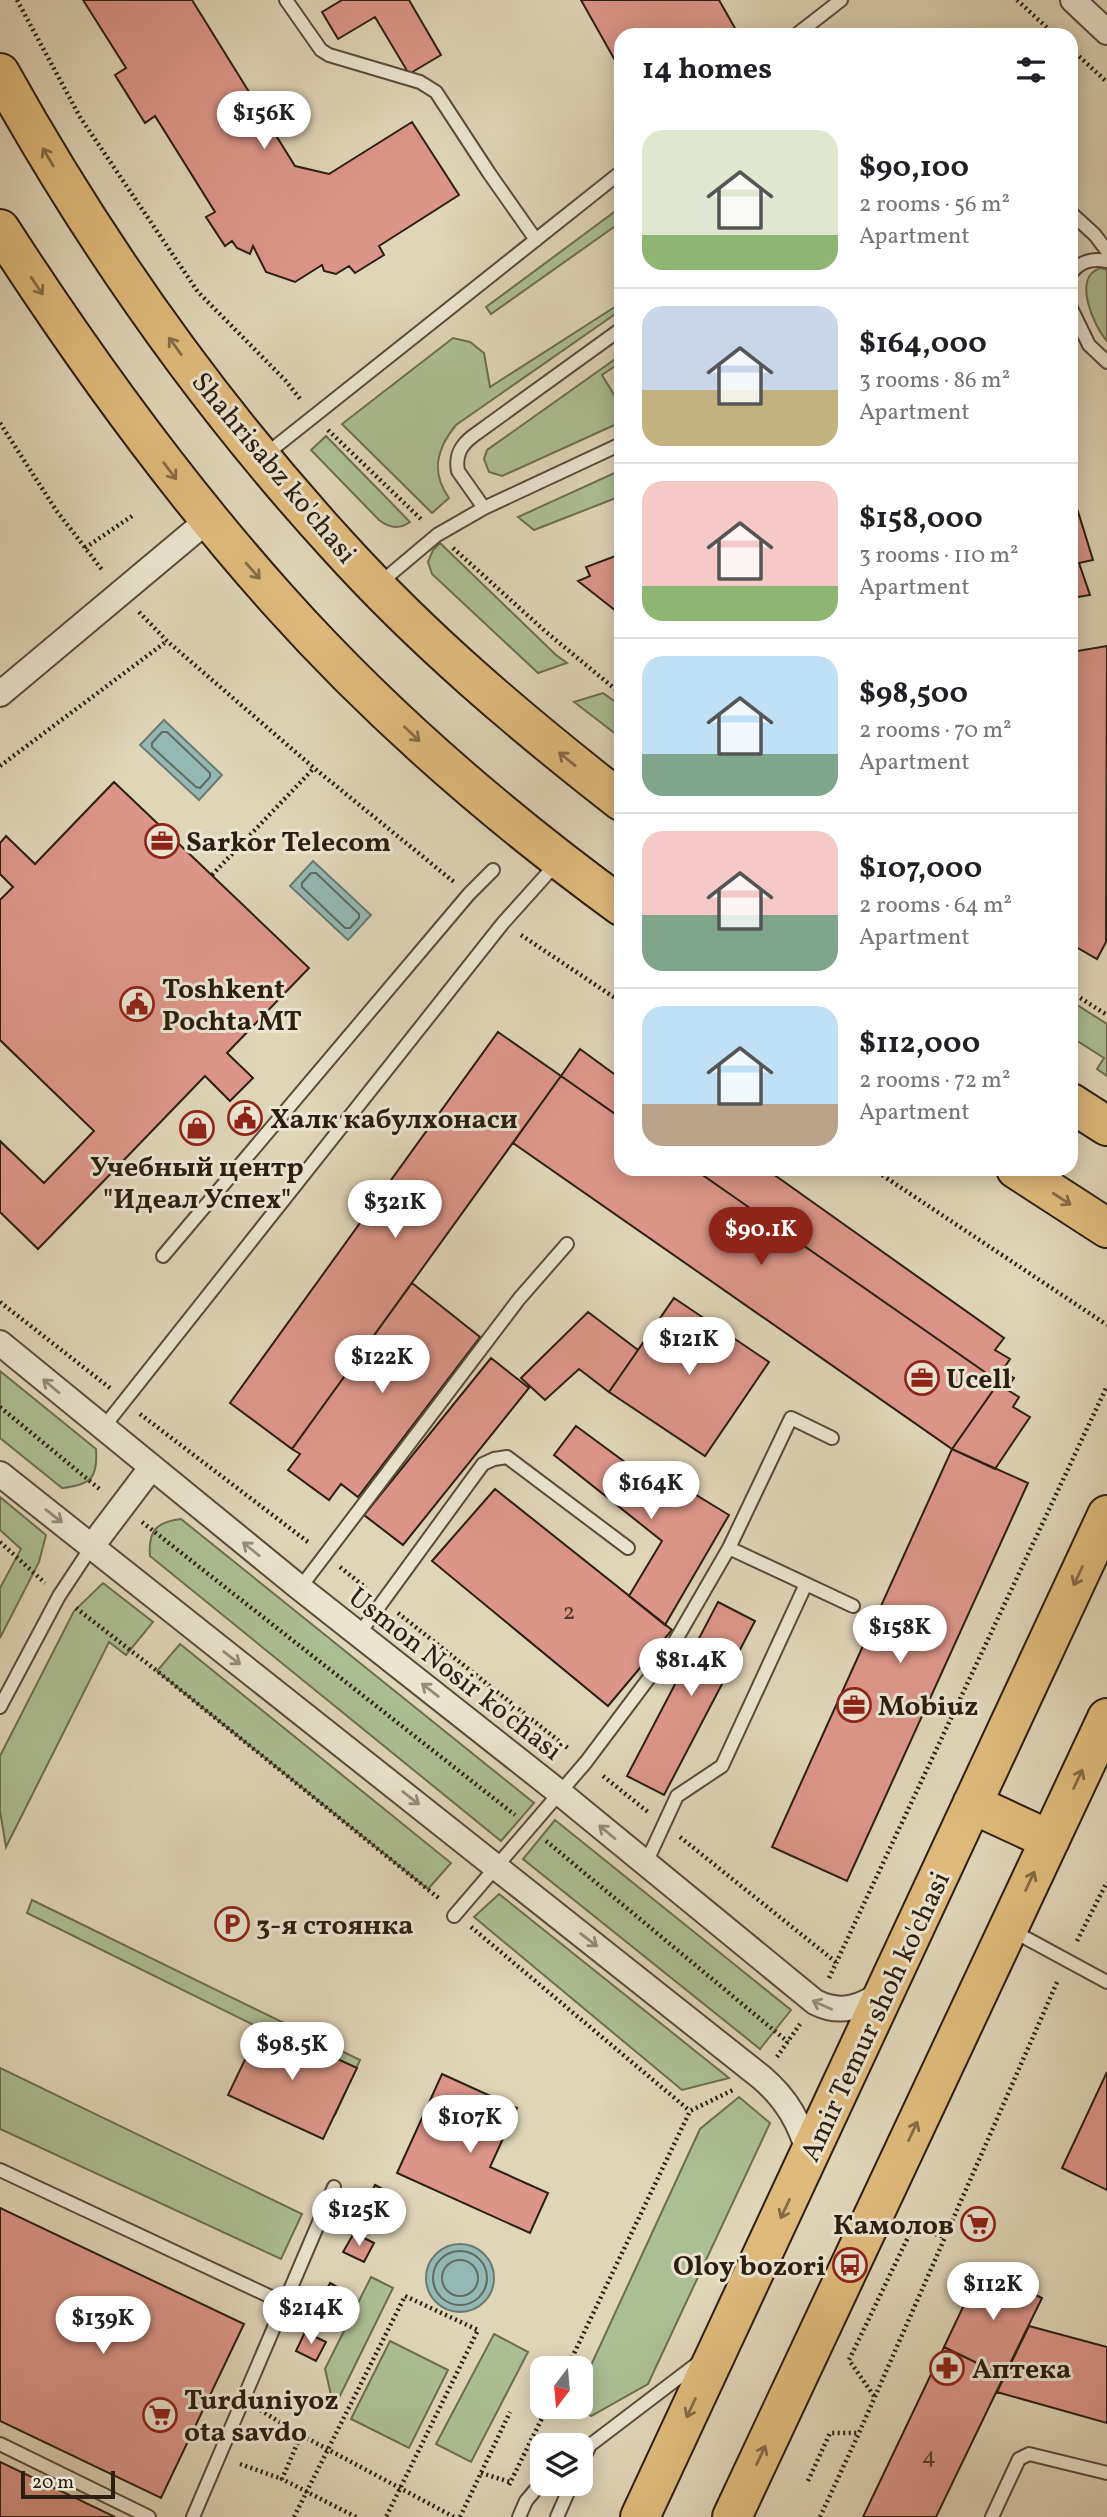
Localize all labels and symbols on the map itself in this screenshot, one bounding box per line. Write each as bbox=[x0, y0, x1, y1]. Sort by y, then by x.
pin: $156K bbox=[215, 92, 313, 151]
one-way arrow bbox=[41, 147, 55, 167]
one-way arrow bbox=[31, 276, 45, 296]
one-way arrow bbox=[168, 337, 182, 356]
street label: Shahrisabz ko'chasi bbox=[181, 364, 365, 573]
one-way arrow bbox=[163, 461, 178, 480]
one-way arrow bbox=[245, 562, 261, 580]
one-way arrow bbox=[403, 725, 420, 742]
one-way arrow bbox=[559, 751, 577, 766]
office icon: Sarkor Telecom bbox=[143, 822, 181, 860]
place label: Sarkor Telecom bbox=[186, 824, 391, 863]
place label: Toshkent Pochta MT bbox=[162, 971, 302, 1042]
public building icon: Toshkent Pochta MT bbox=[118, 985, 156, 1023]
public building icon: Халк кабулхонаси bbox=[226, 1099, 264, 1137]
place label: Халк кабулхонаси bbox=[270, 1101, 518, 1140]
shop icon: Учебный центр "Идеал Успех" bbox=[178, 1109, 216, 1147]
place label: Учебный центр "Идеал Успех" bbox=[90, 1149, 304, 1220]
pin: $321K bbox=[346, 1180, 444, 1240]
one-way arrow bbox=[1051, 1192, 1071, 1206]
pin: $90.1K bbox=[704, 1208, 818, 1267]
pin: $121K bbox=[640, 1318, 738, 1377]
pin: $122K bbox=[333, 1336, 431, 1395]
office icon: Ucell bbox=[903, 1359, 941, 1397]
place label: Ucell bbox=[946, 1361, 1012, 1400]
one-way arrow bbox=[43, 1378, 61, 1394]
pin: $164K bbox=[602, 1462, 700, 1521]
one-way arrow bbox=[44, 1509, 63, 1524]
one-way arrow bbox=[243, 1541, 261, 1556]
one-way arrow bbox=[1071, 1565, 1084, 1587]
street label: Usmon Nosir ko'chasi bbox=[339, 1579, 570, 1771]
house number: 2 bbox=[563, 1596, 575, 1630]
pin: $158K bbox=[851, 1606, 949, 1665]
pin: $81.4K bbox=[634, 1638, 748, 1698]
one-way arrow bbox=[222, 1650, 240, 1665]
one-way arrow bbox=[421, 1682, 439, 1697]
office icon: Mobiuz bbox=[835, 1686, 873, 1724]
place label: Mobiuz bbox=[878, 1688, 978, 1727]
one-way arrow bbox=[1072, 1769, 1086, 1790]
one-way arrow bbox=[401, 1791, 419, 1806]
one-way arrow bbox=[599, 1824, 617, 1840]
street label: Amir Temur shoh ko'chasi bbox=[792, 1866, 961, 2169]
one-way arrow bbox=[1024, 1871, 1037, 1892]
parking icon: 3-я стоянка bbox=[213, 1905, 251, 1943]
place label: 3-я стоянка bbox=[256, 1907, 414, 1946]
one-way arrow bbox=[579, 1932, 597, 1947]
one-way arrow bbox=[812, 1998, 834, 2011]
pin: $98.5K bbox=[235, 2022, 349, 2082]
pin: $107K bbox=[421, 2096, 519, 2155]
one-way arrow bbox=[907, 2121, 920, 2142]
pin: $125K bbox=[310, 2188, 408, 2248]
one-way arrow bbox=[777, 2198, 791, 2219]
supermarket icon: Камолов bbox=[959, 2205, 997, 2243]
place label: Камолов bbox=[833, 2207, 954, 2246]
bus stop icon: Oloy bozori bbox=[831, 2246, 869, 2284]
place label: Oloy bozori bbox=[673, 2248, 826, 2287]
pin: $112K bbox=[944, 2262, 1042, 2322]
pin: $214K bbox=[262, 2286, 360, 2346]
pin: $139K bbox=[54, 2296, 152, 2356]
pharmacy icon: Аптека bbox=[928, 2349, 966, 2387]
place label: Аптека bbox=[972, 2351, 1071, 2390]
north arrow bbox=[530, 2356, 593, 2418]
place label: Turduniyoz ota savdo bbox=[184, 2382, 339, 2453]
supermarket icon: Turduniyoz ota savdo bbox=[141, 2396, 179, 2434]
one-way arrow bbox=[684, 2397, 698, 2418]
house number: 4 bbox=[922, 2440, 936, 2474]
one-way arrow bbox=[754, 2445, 768, 2466]
scale bar bbox=[21, 2468, 116, 2500]

